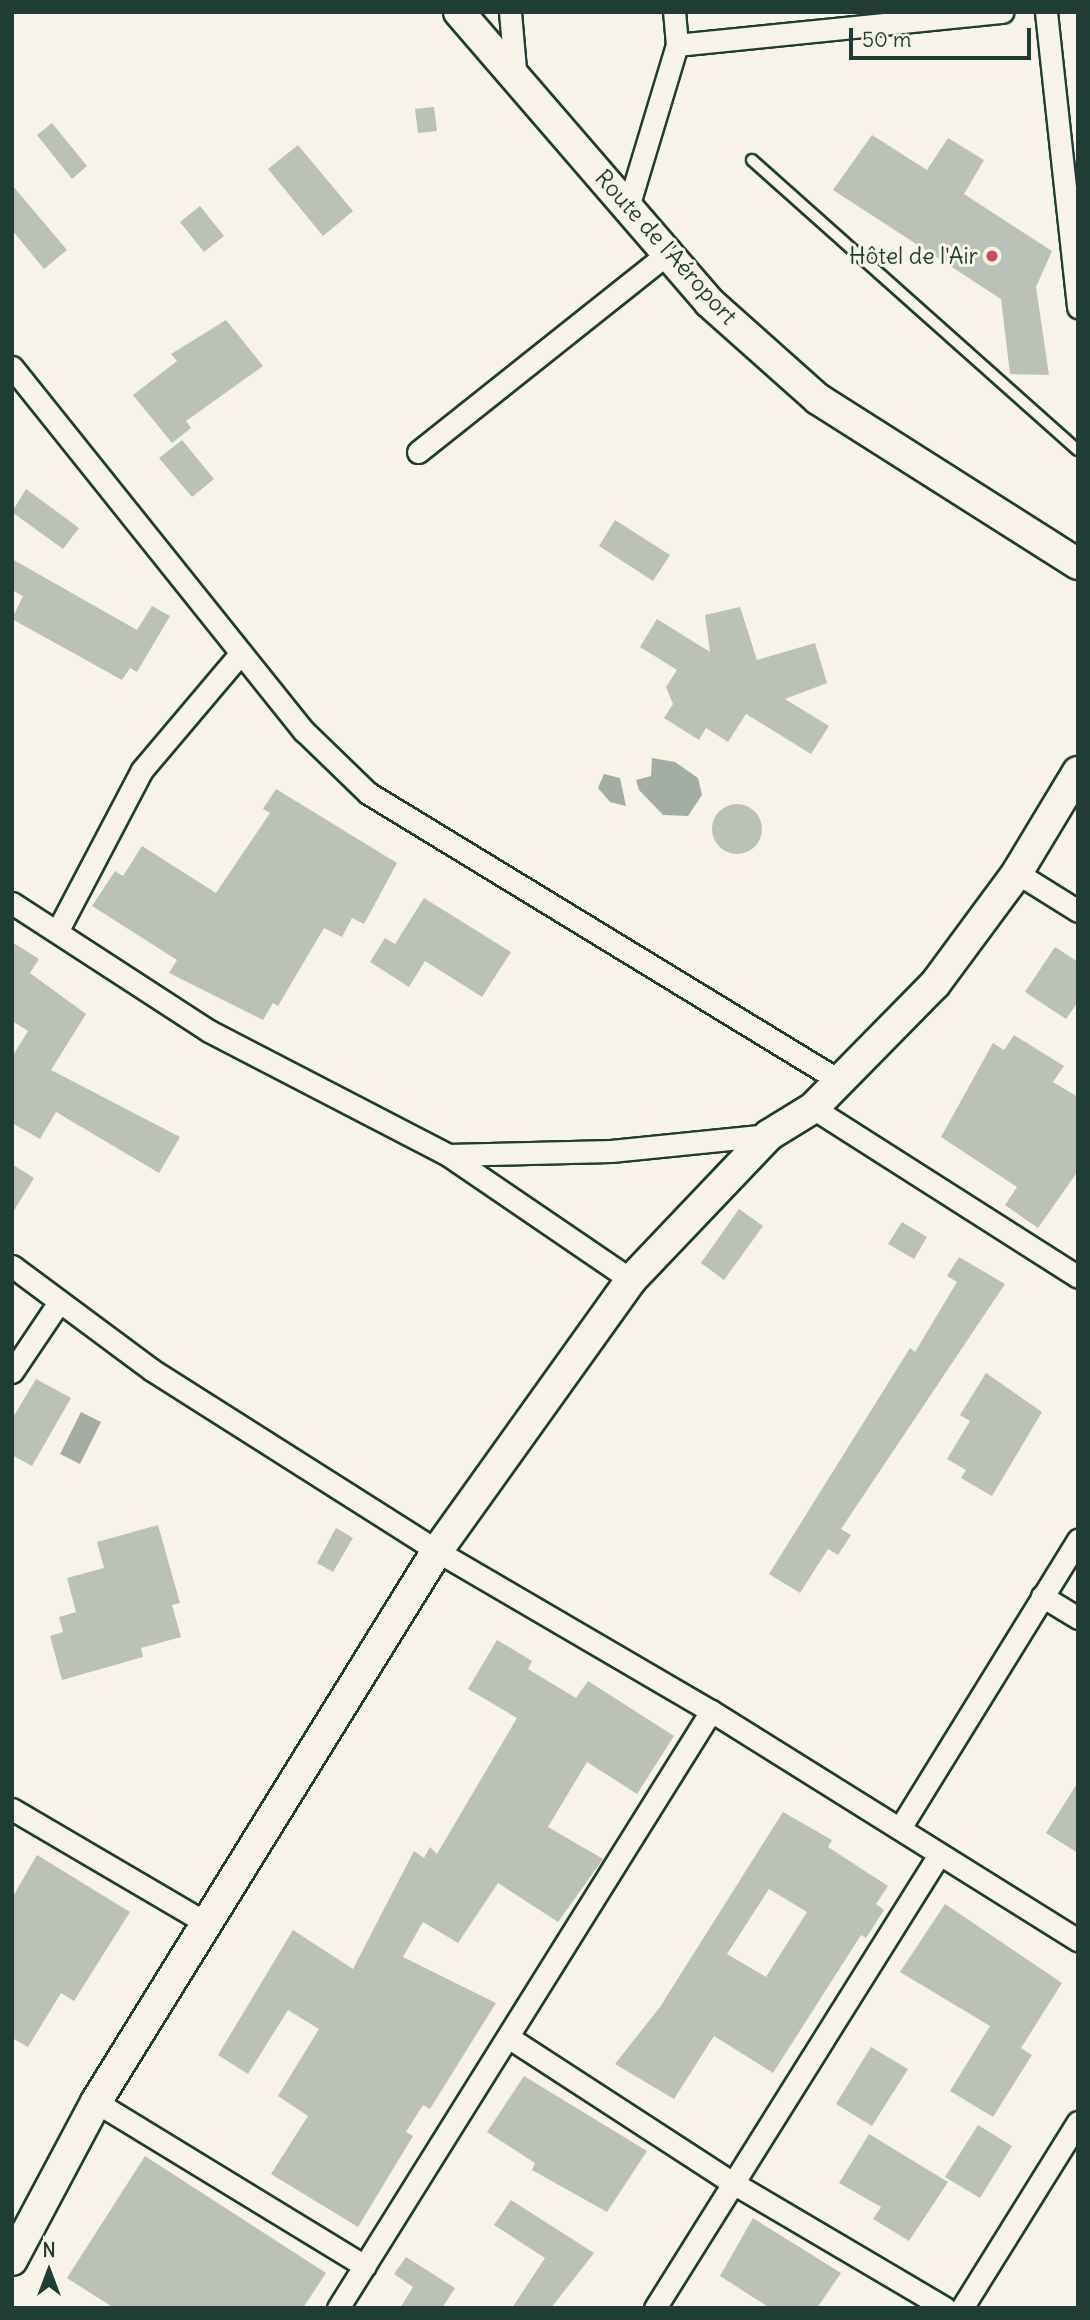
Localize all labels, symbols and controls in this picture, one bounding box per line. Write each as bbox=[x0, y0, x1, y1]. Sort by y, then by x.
scale bar bbox=[852, 14, 1034, 58]
text: 50 m bbox=[862, 26, 911, 53]
street label: Route de l'Aéroport bbox=[589, 164, 743, 330]
place label: Hôtel de l'Air bbox=[849, 242, 978, 270]
marker: Hôtel de l'Air bbox=[984, 248, 1000, 264]
north arrow bbox=[14, 2236, 84, 2306]
text: N bbox=[42, 2238, 56, 2262]

